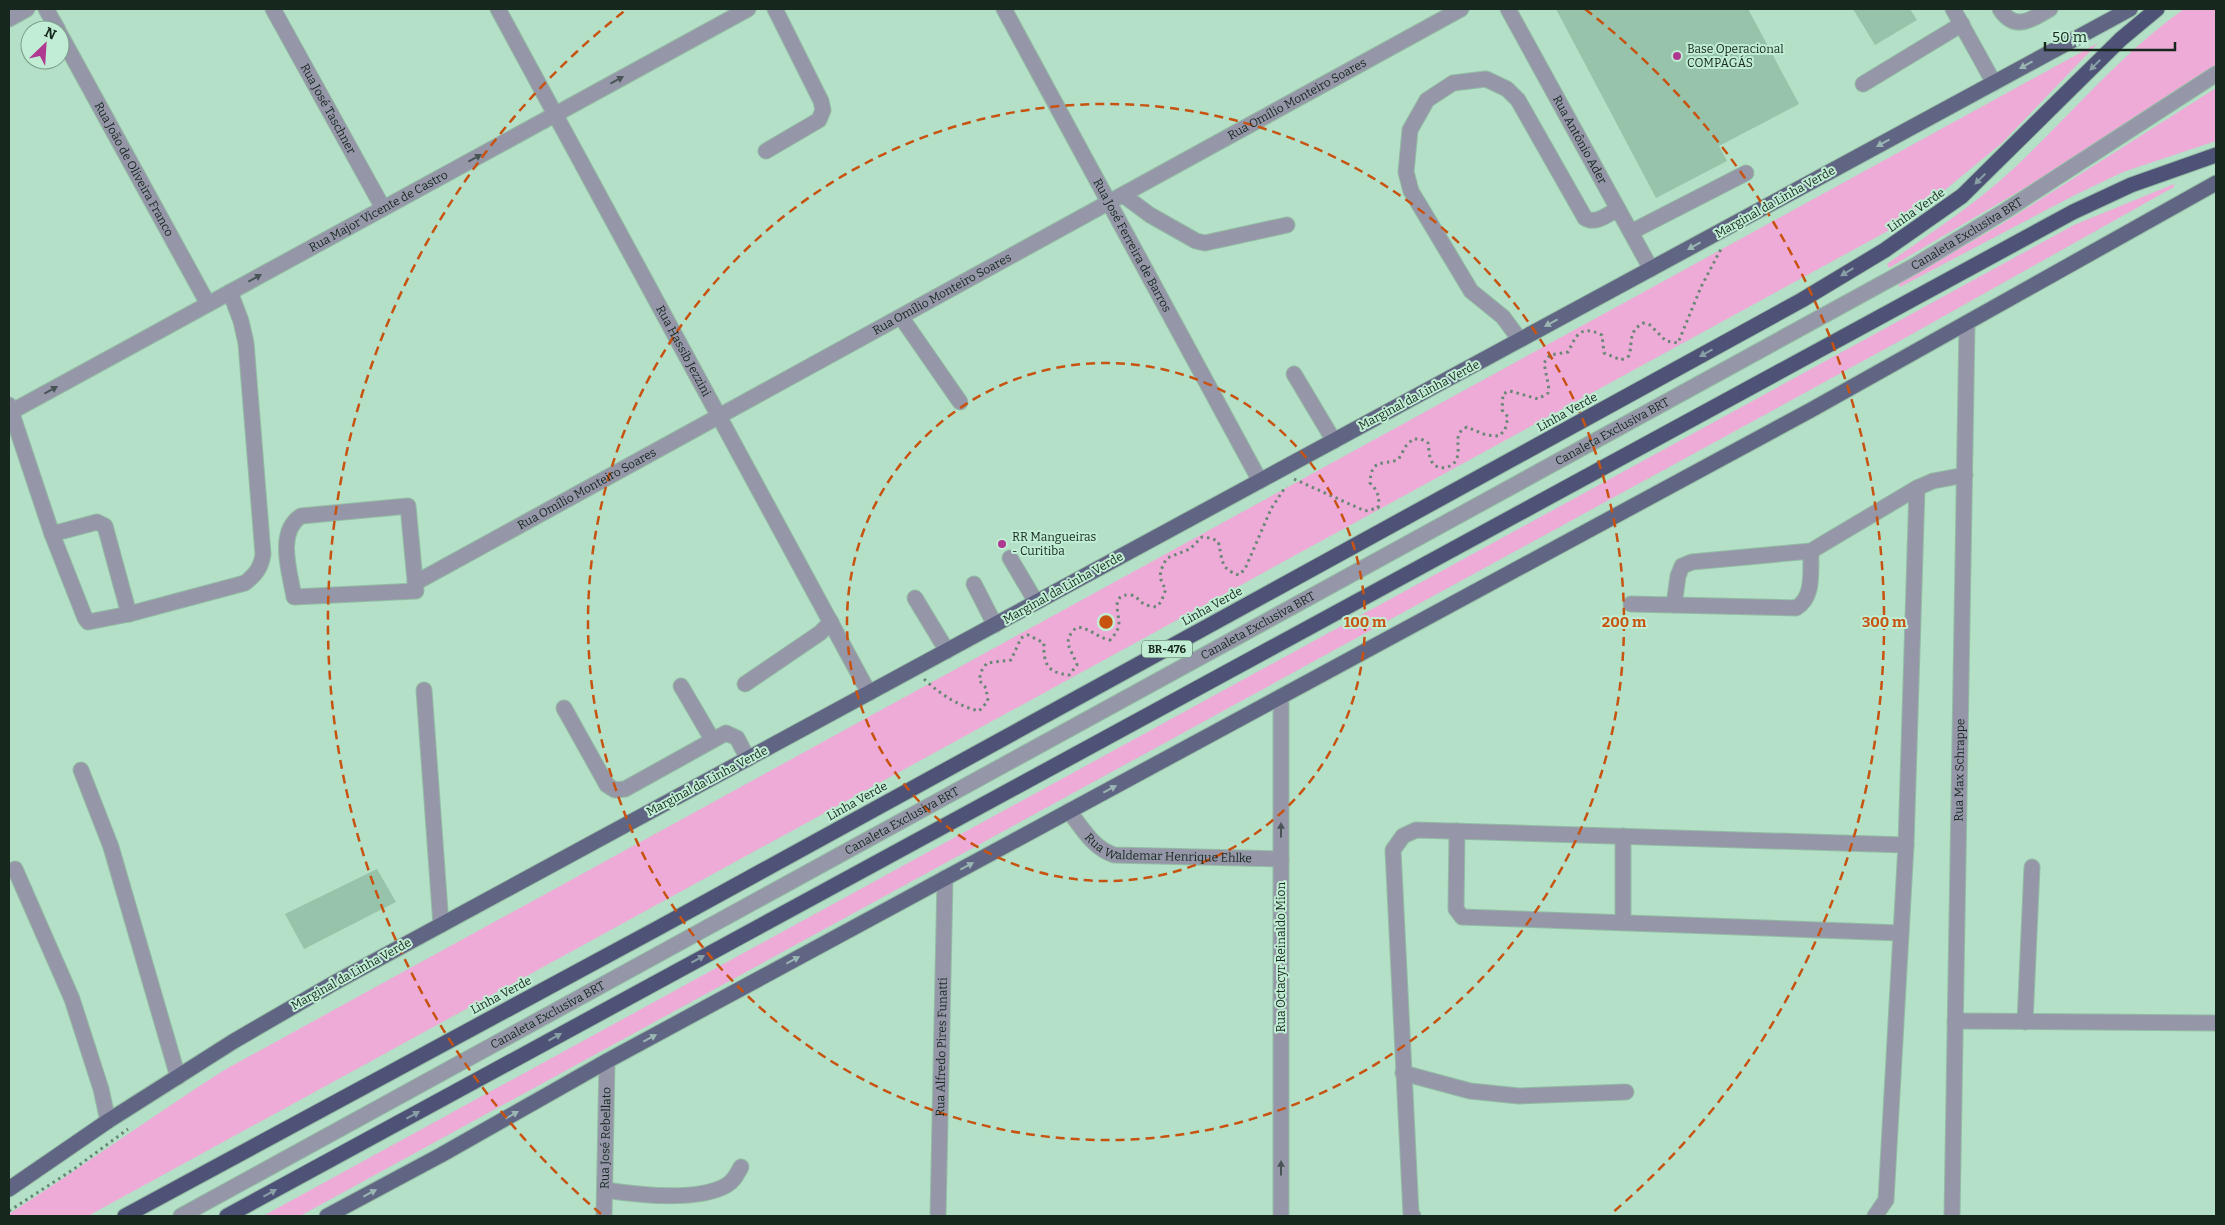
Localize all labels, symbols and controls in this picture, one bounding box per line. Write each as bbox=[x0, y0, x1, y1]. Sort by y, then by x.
north arrow bbox=[20, 20, 70, 70]
scale bar bbox=[2045, 20, 2175, 52]
text: N bbox=[42, 24, 59, 44]
text: 50 m bbox=[2052, 28, 2088, 46]
place label: Base Operacional COMPAGÁS bbox=[1687, 42, 1784, 70]
marker: Base Operacional COMPAGÁS bbox=[1671, 50, 1683, 62]
street label: Rua Omílio Monteiro Soares bbox=[1225, 55, 1369, 143]
one-way arrow bbox=[2089, 58, 2101, 70]
street label: Rua José Taschner bbox=[298, 61, 359, 157]
one-way arrow bbox=[2019, 61, 2032, 70]
one-way arrow bbox=[610, 76, 625, 84]
street label: Rua Antônio Ader bbox=[1550, 93, 1610, 187]
street label: Rua João de Oliveira Franco bbox=[92, 99, 177, 239]
one-way arrow bbox=[1875, 139, 1890, 147]
one-way arrow bbox=[467, 154, 482, 162]
street label: Marginal da Linha Verde bbox=[1713, 163, 1837, 241]
street label: Rua Major Vicente de Castro bbox=[307, 167, 450, 255]
one-way arrow bbox=[1974, 173, 1986, 185]
street label: Rua José Ferreira de Barros bbox=[1090, 176, 1174, 315]
street label: Linha Verde bbox=[1885, 185, 1947, 235]
street label: Canaleta Exclusiva BRT bbox=[1908, 195, 2025, 273]
one-way arrow bbox=[1687, 241, 1701, 250]
street label: Rua Omílio Monteiro Soares bbox=[870, 250, 1014, 338]
one-way arrow bbox=[1841, 268, 1854, 277]
one-way arrow bbox=[249, 274, 262, 283]
street label: Rua Hassib Jezzini bbox=[653, 303, 714, 399]
one-way arrow bbox=[1544, 319, 1558, 327]
one-way arrow bbox=[1699, 348, 1712, 357]
street label: Marginal da Linha Verde bbox=[1356, 357, 1482, 433]
one-way arrow bbox=[44, 386, 59, 394]
street label: Linha Verde bbox=[1534, 390, 1600, 434]
street label: Canaleta Exclusiva BRT bbox=[1553, 395, 1672, 468]
street label: Rua Omílio Monteiro Soares bbox=[515, 445, 659, 532]
place label: RR Mangueiras - Curitiba bbox=[1012, 530, 1097, 558]
marker: RR Mangueiras - Curitiba bbox=[996, 538, 1008, 550]
street label: Marginal da Linha Verde bbox=[1001, 549, 1125, 627]
street label: Linha Verde bbox=[1179, 584, 1245, 628]
street label: Canaleta Exclusiva BRT bbox=[1198, 589, 1317, 663]
centre of rings bbox=[1097, 613, 1115, 631]
text: 100 m bbox=[1344, 613, 1387, 631]
text: 200 m bbox=[1602, 613, 1647, 631]
text: 300 m bbox=[1862, 613, 1907, 631]
road number: BR-476 bbox=[1142, 641, 1192, 658]
street label: Rua Max Schrappe bbox=[1952, 718, 1967, 822]
street label: Marginal da Linha Verde bbox=[644, 743, 770, 819]
street label: Linha Verde bbox=[824, 779, 890, 823]
street label: Canaleta Exclusiva BRT bbox=[842, 784, 961, 858]
one-way arrow bbox=[1103, 785, 1117, 793]
one-way arrow bbox=[1277, 822, 1285, 838]
street label: Rua Waldemar Henrique Ehlke bbox=[1082, 830, 1252, 865]
one-way arrow bbox=[960, 862, 974, 871]
street label: Rua Octacyr Reinaldo Mion bbox=[1274, 881, 1288, 1032]
street label: Marginal da Linha Verde bbox=[289, 935, 413, 1013]
one-way arrow bbox=[691, 955, 705, 963]
one-way arrow bbox=[786, 956, 800, 964]
street label: Linha Verde bbox=[468, 973, 534, 1017]
street label: Rua Alfredo Pires Funatti bbox=[933, 977, 950, 1117]
street label: Canaleta Exclusiva BRT bbox=[488, 978, 607, 1052]
one-way arrow bbox=[548, 1033, 563, 1041]
one-way arrow bbox=[643, 1033, 657, 1042]
street label: Rua José Rebellato bbox=[598, 1087, 613, 1189]
one-way arrow bbox=[406, 1110, 419, 1119]
one-way arrow bbox=[506, 1110, 519, 1119]
one-way arrow bbox=[1277, 1159, 1285, 1175]
one-way arrow bbox=[263, 1189, 278, 1197]
one-way arrow bbox=[363, 1189, 378, 1197]

